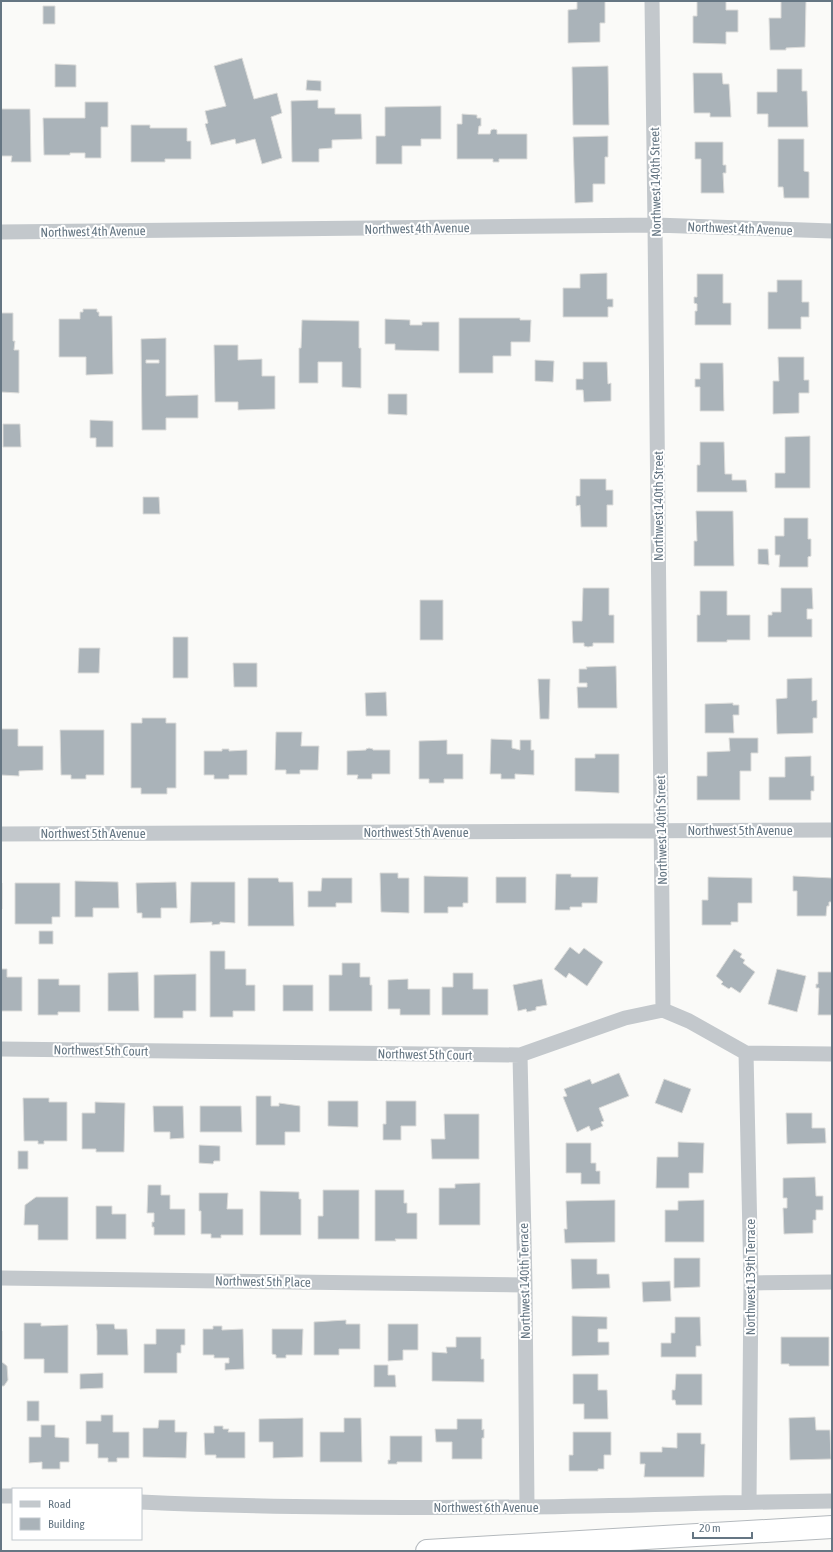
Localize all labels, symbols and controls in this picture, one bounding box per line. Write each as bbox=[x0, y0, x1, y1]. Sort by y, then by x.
street label: Northwest 140th Street bbox=[647, 127, 664, 237]
street label: Northwest 4th Avenue bbox=[687, 219, 793, 238]
street label: Northwest 4th Avenue bbox=[364, 220, 470, 237]
street label: Northwest 4th Avenue bbox=[40, 223, 146, 240]
street label: Northwest 140th Street bbox=[651, 451, 666, 561]
street label: Northwest 140th Street bbox=[653, 775, 670, 885]
street label: Northwest 5th Avenue bbox=[687, 823, 793, 838]
street label: Northwest 5th Avenue bbox=[363, 825, 469, 840]
street label: Northwest 5th Avenue bbox=[40, 826, 146, 841]
street label: Northwest 5th Court bbox=[53, 1042, 149, 1059]
street label: Northwest 5th Court bbox=[377, 1046, 473, 1063]
street label: Northwest 139th Terrace bbox=[743, 1219, 758, 1335]
street label: Northwest 140th Terrace bbox=[516, 1223, 533, 1339]
street label: Northwest 5th Place bbox=[215, 1273, 311, 1290]
legend bbox=[12, 1488, 142, 1540]
text: Road bbox=[48, 1497, 71, 1511]
street label: Northwest 6th Avenue bbox=[433, 1500, 539, 1515]
scale bar bbox=[693, 1514, 752, 1540]
text: Building bbox=[48, 1517, 86, 1531]
text: 20 m bbox=[699, 1521, 721, 1535]

